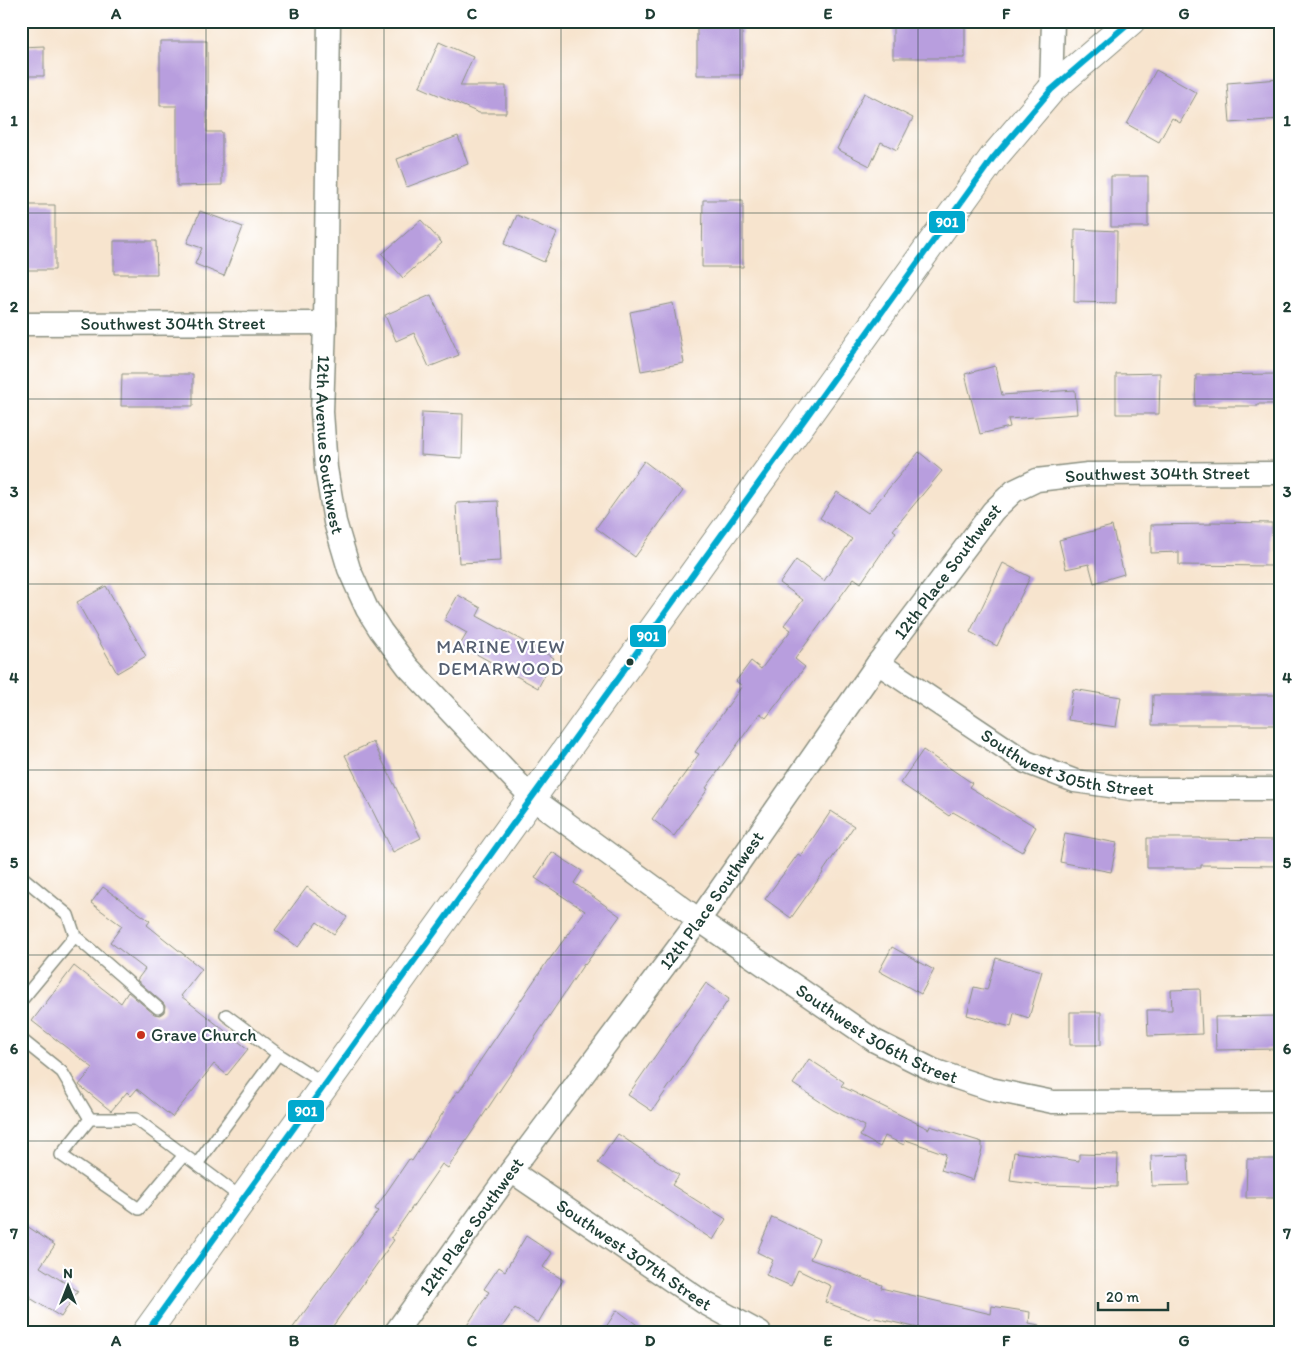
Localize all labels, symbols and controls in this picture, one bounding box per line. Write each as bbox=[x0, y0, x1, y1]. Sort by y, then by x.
text: A bbox=[110, 4, 122, 23]
text: B bbox=[289, 4, 300, 23]
text: C bbox=[467, 4, 478, 23]
text: D bbox=[645, 4, 656, 23]
text: E bbox=[824, 4, 833, 23]
text: F bbox=[1002, 4, 1011, 23]
text: G bbox=[1178, 4, 1190, 23]
text: 1 bbox=[10, 111, 18, 130]
text: 1 bbox=[1283, 111, 1291, 130]
line badge: 901 bbox=[928, 210, 966, 234]
text: 901 bbox=[936, 214, 959, 231]
text: 2 bbox=[10, 297, 19, 316]
text: 2 bbox=[1283, 297, 1292, 316]
street label: Southwest 304th Street bbox=[80, 312, 266, 335]
street label: 12th Avenue Southwest bbox=[311, 355, 349, 537]
street label: Southwest 304th Street bbox=[1064, 462, 1250, 488]
text: 3 bbox=[10, 482, 19, 501]
text: 3 bbox=[1283, 482, 1292, 501]
street label: 12th Place Southwest bbox=[889, 498, 1006, 644]
line badge: 901 bbox=[629, 624, 667, 648]
text: 901 bbox=[637, 628, 660, 645]
district label: MARINE VIEW DEMARWOOD bbox=[436, 635, 566, 680]
unlabelled marker bbox=[625, 657, 635, 667]
text: 4 bbox=[9, 668, 19, 687]
text: 4 bbox=[1282, 668, 1292, 687]
street label: Southwest 305th Street bbox=[977, 724, 1154, 800]
street label: 12th Place Southwest bbox=[655, 827, 769, 974]
text: 5 bbox=[10, 853, 19, 872]
text: 5 bbox=[1283, 853, 1292, 872]
street label: Southwest 306th Street bbox=[792, 979, 961, 1089]
place label: Grave Church bbox=[151, 1024, 257, 1046]
marker: Grave Church bbox=[135, 1029, 147, 1041]
text: 6 bbox=[10, 1039, 19, 1058]
text: 6 bbox=[1283, 1039, 1292, 1058]
line badge: 901 bbox=[287, 1099, 325, 1123]
text: 901 bbox=[295, 1103, 318, 1120]
street label: 12th Place Southwest bbox=[414, 1153, 528, 1300]
street label: Southwest 307th Street bbox=[552, 1194, 716, 1316]
text: 7 bbox=[9, 1224, 18, 1243]
text: 7 bbox=[1282, 1224, 1291, 1243]
north arrow bbox=[42, 1262, 92, 1312]
text: N bbox=[63, 1265, 73, 1282]
scale bar bbox=[1098, 1279, 1168, 1311]
text: 20 m bbox=[1106, 1288, 1140, 1306]
text: A bbox=[110, 1331, 122, 1350]
text: B bbox=[289, 1331, 300, 1350]
text: C bbox=[467, 1331, 478, 1350]
text: D bbox=[645, 1331, 656, 1350]
text: E bbox=[824, 1331, 833, 1350]
text: F bbox=[1002, 1331, 1011, 1350]
text: G bbox=[1178, 1331, 1190, 1350]

